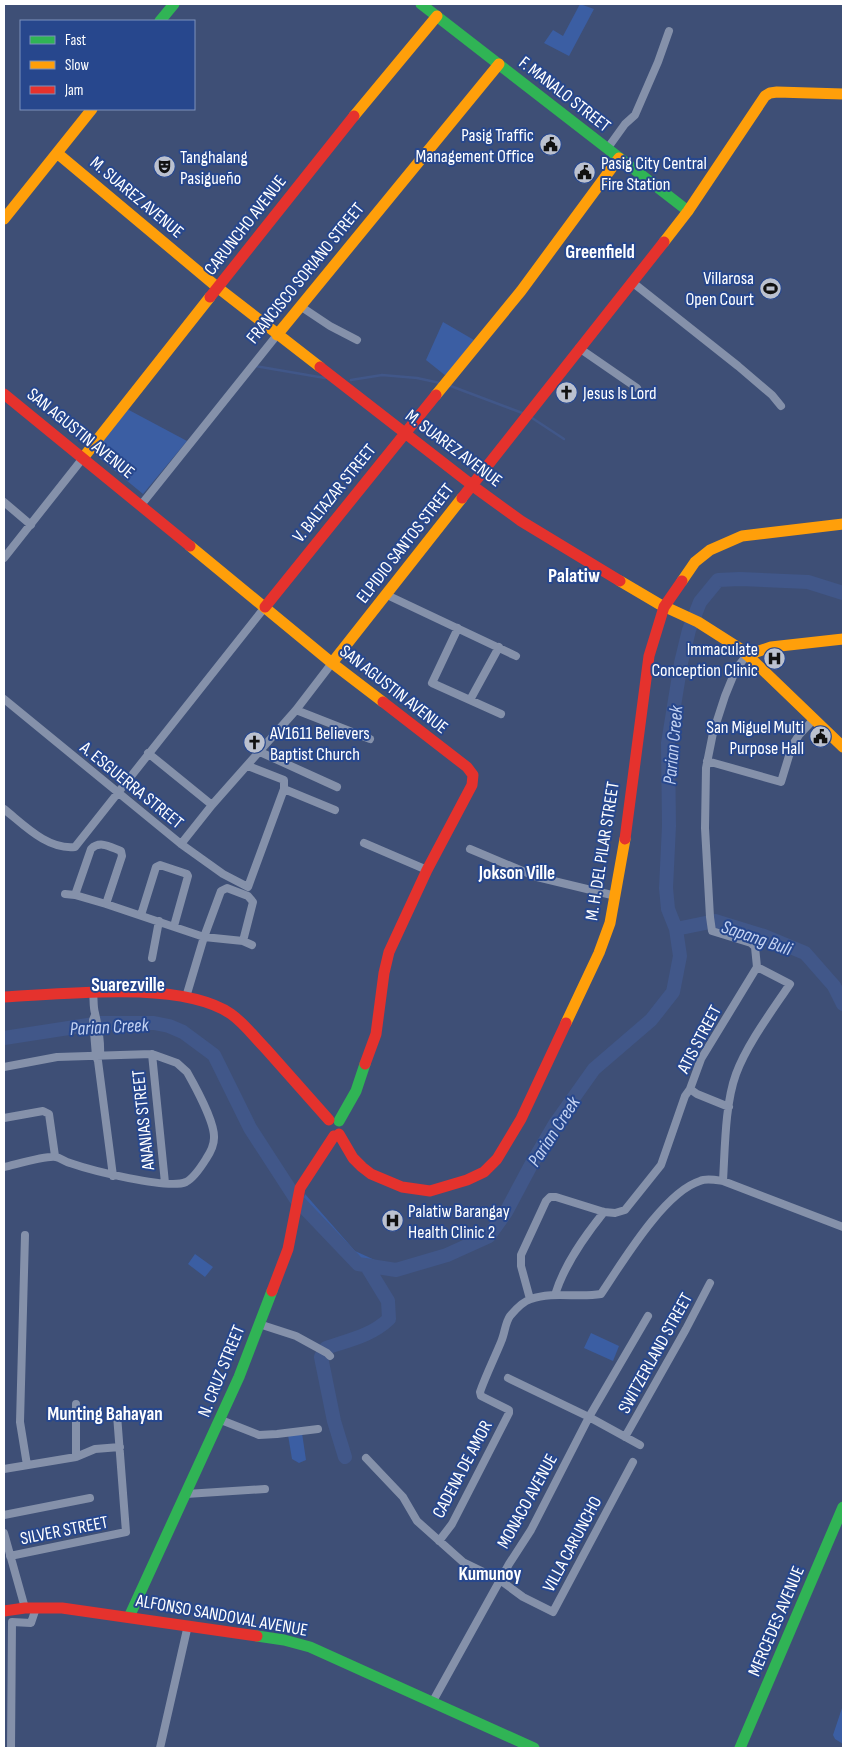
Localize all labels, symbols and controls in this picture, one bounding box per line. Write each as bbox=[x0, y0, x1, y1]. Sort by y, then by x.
legend bbox=[20, 20, 195, 110]
text: Fast bbox=[65, 31, 87, 50]
street label: F. MANALO STREET bbox=[515, 52, 615, 137]
text: Slow bbox=[65, 56, 89, 75]
text: Jam bbox=[64, 81, 83, 100]
place label: Pasig Traffic Management Office bbox=[416, 125, 534, 167]
public building icon: Pasig Traffic Management Office bbox=[538, 133, 562, 157]
place label: Tanghalang Pasigueño bbox=[180, 147, 248, 189]
street label: M. SUAREZ AVENUE bbox=[86, 152, 188, 243]
place label: Pasig City Central Fire Station bbox=[601, 153, 707, 195]
theatre icon: Tanghalang Pasigueño bbox=[152, 155, 176, 179]
public building icon: Pasig City Central Fire Station bbox=[573, 161, 597, 185]
street label: CARUNCHO AVENUE bbox=[200, 171, 291, 279]
street label: FRANCISCO SORIANO STREET bbox=[242, 199, 369, 348]
district label: Greenfield bbox=[565, 241, 635, 264]
place label: Villarosa Open Court bbox=[685, 268, 755, 310]
sports icon: Villarosa Open Court bbox=[758, 276, 782, 300]
church icon: Jesus Is Lord bbox=[555, 381, 579, 405]
place label: Jesus Is Lord bbox=[582, 383, 657, 404]
street label: SAN AGUSTIN AVENUE bbox=[23, 384, 138, 483]
street label: M. SUAREZ AVENUE bbox=[401, 405, 506, 492]
street label: V. BALTAZAR STREET bbox=[288, 440, 380, 547]
street label: ELPIDIO SANTOS STREET bbox=[352, 479, 459, 607]
district label: Palatiw bbox=[548, 564, 600, 588]
place label: Immaculate Conception Clinic bbox=[652, 639, 758, 681]
street label: SAN AGUSTIN AVENUE bbox=[335, 641, 452, 738]
hospital icon: Immaculate Conception Clinic bbox=[762, 647, 786, 671]
water label: Parian Creek bbox=[659, 704, 688, 785]
place label: San Miguel Multi Purpose Hall bbox=[706, 717, 804, 759]
place label: AV1611 Believers Baptist Church bbox=[269, 723, 370, 765]
public building icon: San Miguel Multi Purpose Hall bbox=[808, 725, 832, 749]
church icon: AV1611 Believers Baptist Church bbox=[242, 731, 266, 755]
street label: A. ESGUERRA STREET bbox=[75, 737, 188, 833]
street label: M. H. DEL PILAR STREET bbox=[581, 780, 624, 922]
district label: Jokson Ville bbox=[478, 862, 555, 885]
water label: Sapang Buli bbox=[718, 916, 795, 961]
district label: Suarezville bbox=[91, 974, 165, 997]
street label: ATIS STREET bbox=[672, 1002, 726, 1078]
water label: Parian Creek bbox=[69, 1014, 150, 1041]
street label: ANANIAS STREET bbox=[128, 1069, 159, 1172]
water label: Parian Creek bbox=[523, 1092, 586, 1171]
place label: Palatiw Barangay Health Clinic 2 bbox=[408, 1201, 510, 1243]
hospital icon: Palatiw Barangay Health Clinic 2 bbox=[380, 1209, 404, 1233]
street label: SWITZERLAND STREET bbox=[614, 1289, 697, 1417]
street label: N. CRUZ STREET bbox=[194, 1322, 249, 1420]
district label: Munting Bahayan bbox=[47, 1403, 163, 1426]
street label: CADENA DE AMOR bbox=[428, 1417, 497, 1521]
street label: MONACO AVENUE bbox=[493, 1450, 562, 1552]
street label: VILLA CARUNCHO bbox=[538, 1493, 606, 1596]
street label: SILVER STREET bbox=[18, 1512, 110, 1549]
district label: Kumunoy bbox=[459, 1563, 521, 1586]
street label: MERCEDES AVENUE bbox=[744, 1563, 809, 1679]
street label: ALFONSO SANDOVAL AVENUE bbox=[133, 1590, 309, 1641]

